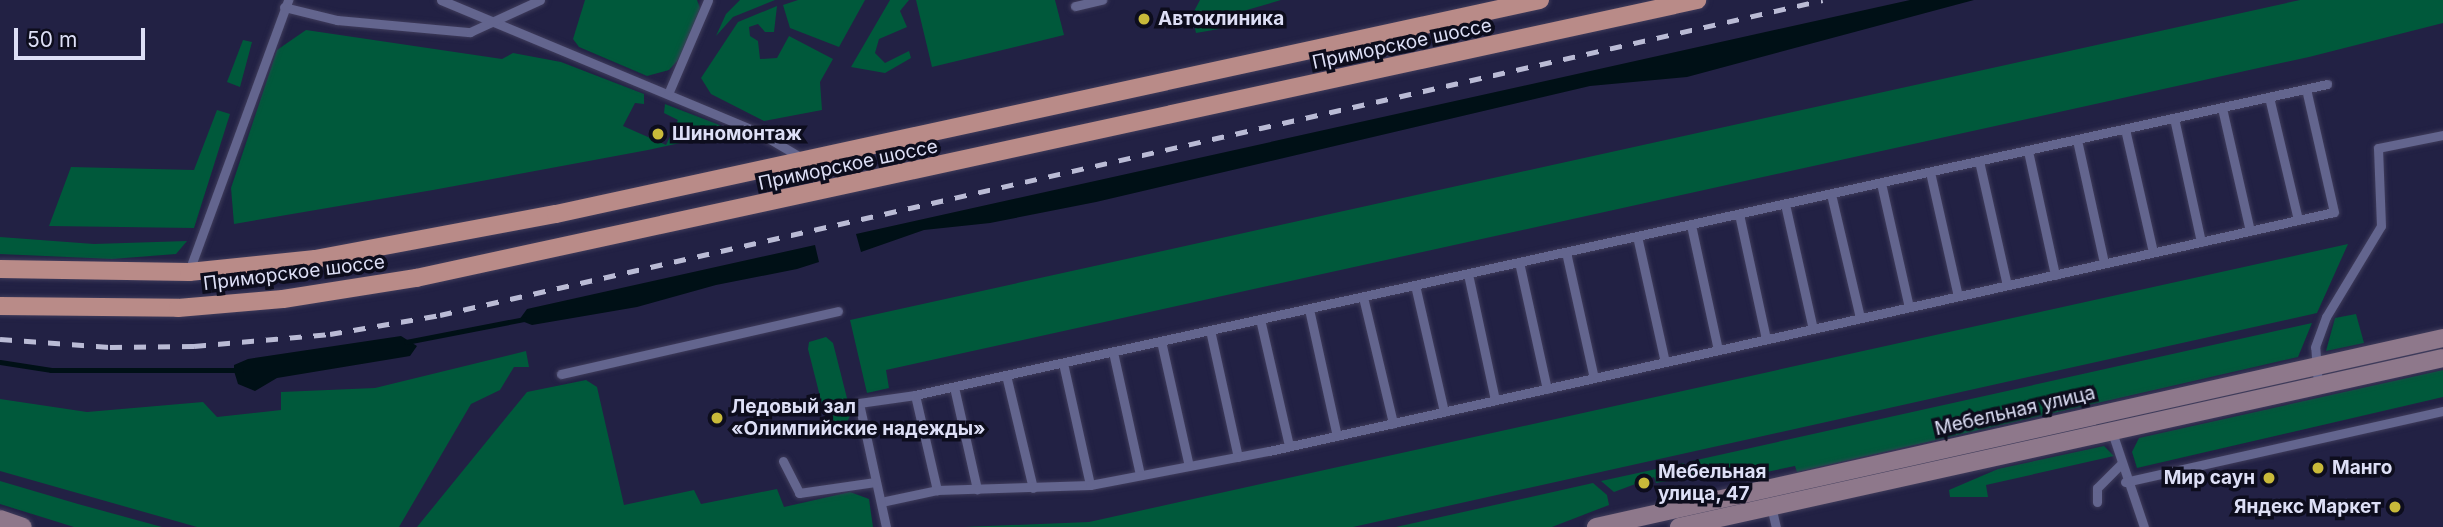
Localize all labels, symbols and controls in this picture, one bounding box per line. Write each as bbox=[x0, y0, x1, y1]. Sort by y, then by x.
place label: Автоклиника bbox=[1158, 8, 1284, 30]
marker: Автоклиника bbox=[1136, 11, 1152, 27]
scale bar bbox=[18, 14, 149, 58]
street label: Приморское шоссе bbox=[1310, 14, 1494, 74]
text: 50 m bbox=[27, 27, 77, 52]
place label: Шиномонтаж bbox=[672, 123, 802, 145]
marker: Шиномонтаж bbox=[650, 126, 666, 142]
street label: Приморское шоссе bbox=[756, 135, 940, 195]
street label: Приморское шоссе bbox=[202, 251, 386, 295]
street label: Мебельная улица bbox=[1933, 381, 2097, 441]
place label: Ледовый зал «Олимпийские надежды» bbox=[731, 396, 986, 440]
marker: Ледовый зал «Олимпийские надежды» bbox=[709, 410, 725, 426]
place label: Манго bbox=[2332, 457, 2392, 479]
marker: Манго bbox=[2310, 460, 2326, 476]
place label: Мебельная улица, 47 bbox=[1658, 461, 1766, 505]
place label: Мир саун bbox=[2164, 467, 2255, 489]
marker: Мир саун bbox=[2261, 470, 2277, 486]
marker: Мебельная улица, 47 bbox=[1636, 475, 1652, 491]
place label: Яндекс Маркет bbox=[2234, 496, 2381, 518]
marker: Яндекс Маркет bbox=[2387, 499, 2403, 515]

